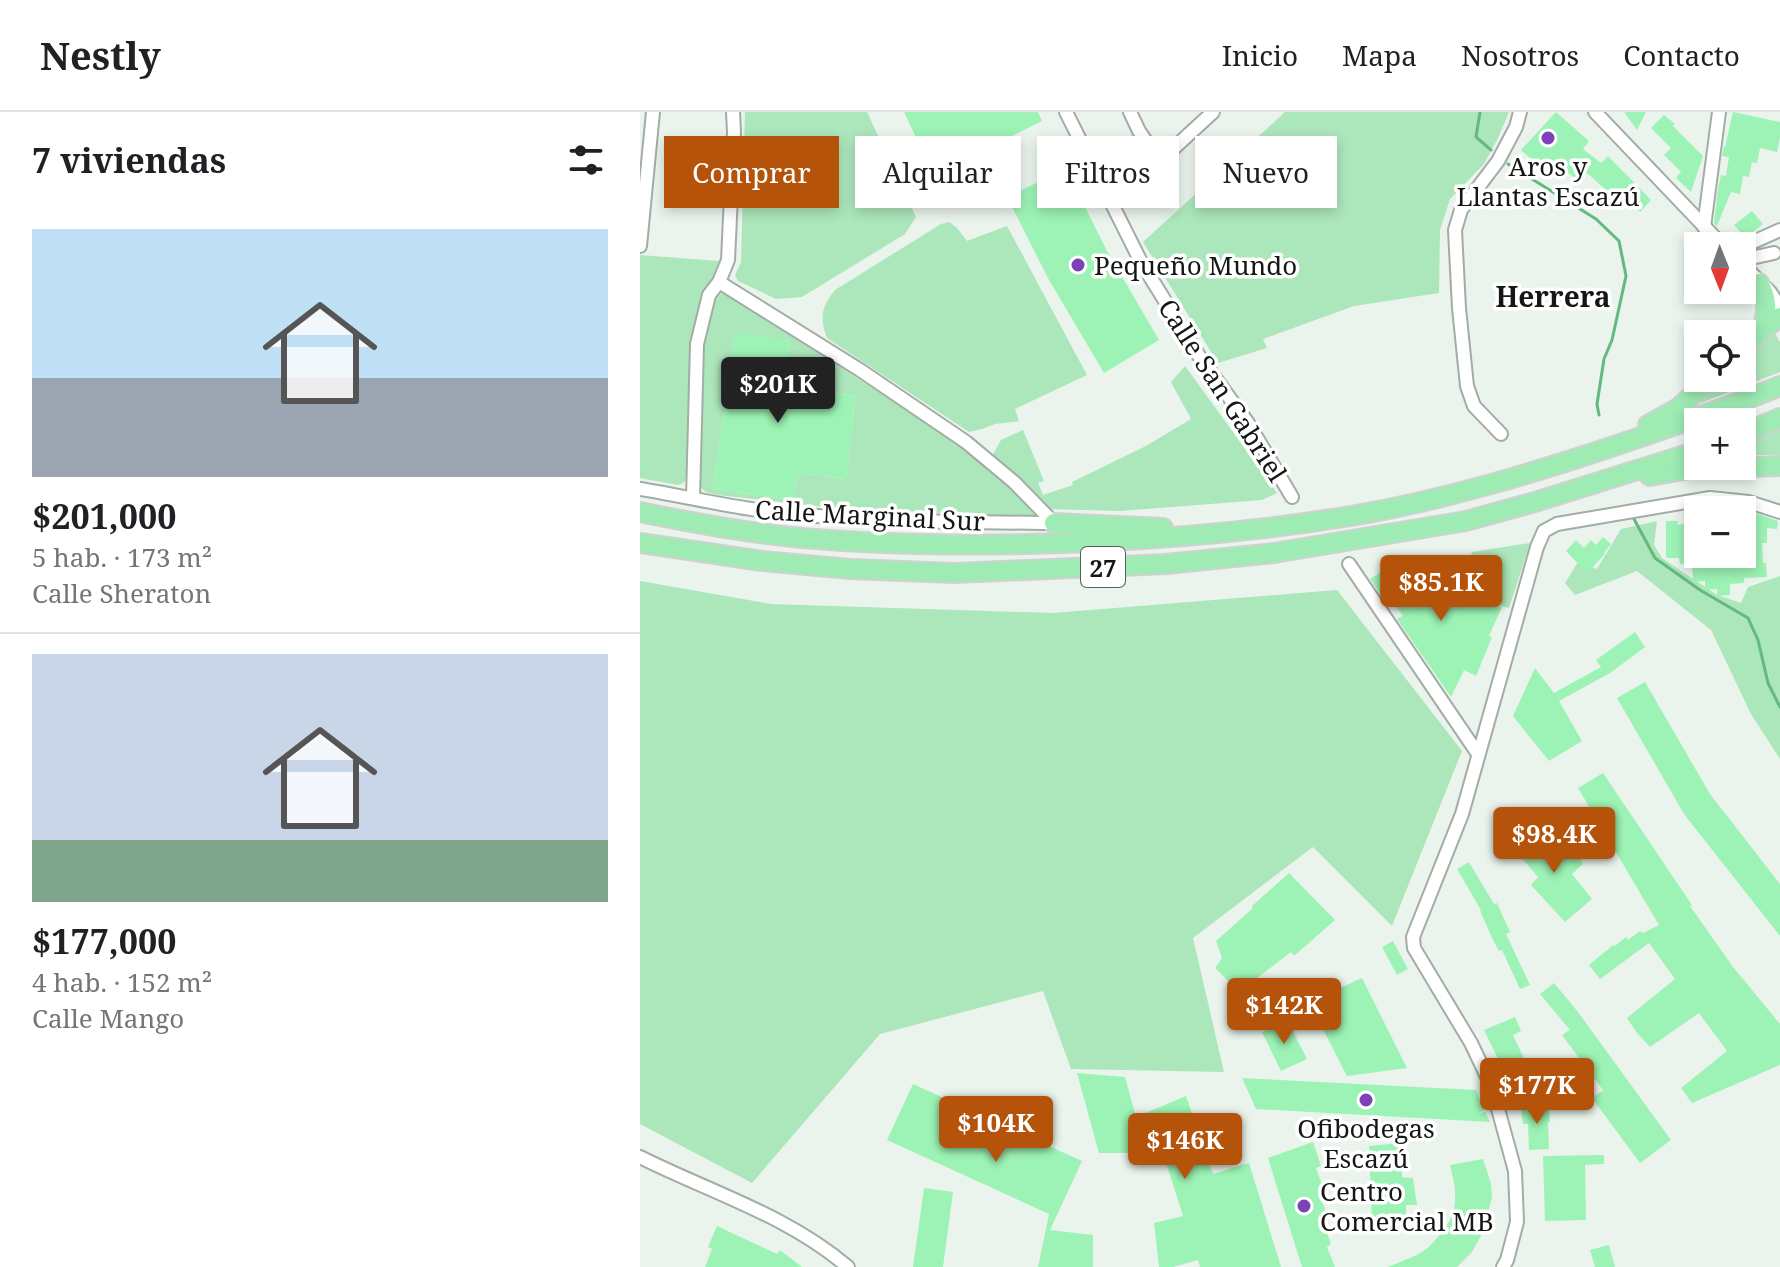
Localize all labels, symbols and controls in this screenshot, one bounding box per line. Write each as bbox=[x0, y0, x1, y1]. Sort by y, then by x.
text: Nestly bbox=[40, 29, 161, 81]
text: Inicio bbox=[1222, 36, 1298, 74]
text: Mapa bbox=[1342, 36, 1417, 74]
text: Nosotros bbox=[1461, 36, 1579, 74]
text: Contacto bbox=[1623, 36, 1740, 74]
marker: Aros y Llantas Escazú bbox=[1539, 129, 1557, 147]
chip: Comprar bbox=[664, 136, 839, 208]
chip: Alquilar bbox=[855, 136, 1021, 208]
chip: Filtros bbox=[1037, 136, 1179, 208]
chip: Nuevo bbox=[1195, 136, 1337, 208]
text: 7 viviendas bbox=[32, 137, 226, 183]
icon: filters bbox=[564, 138, 608, 182]
place label: Aros y Llantas Escazú bbox=[1456, 148, 1640, 214]
north arrow bbox=[1684, 232, 1756, 304]
map controls bbox=[1684, 232, 1756, 568]
place label: Pequeño Mundo bbox=[1094, 247, 1297, 283]
marker: Pequeño Mundo bbox=[1069, 256, 1087, 274]
district label: Herrera bbox=[1495, 277, 1611, 315]
icon: home bbox=[248, 281, 392, 425]
street label: Calle San Gabriel bbox=[1150, 292, 1296, 488]
button: locate bbox=[1684, 320, 1756, 392]
pin: $201K bbox=[722, 357, 834, 425]
text: $201K bbox=[739, 365, 817, 401]
button: + bbox=[1684, 408, 1756, 480]
street label: Calle Marginal Sur bbox=[754, 491, 986, 539]
text: $201,000 bbox=[32, 493, 176, 539]
button: − bbox=[1684, 496, 1756, 568]
text: 5 hab. · 173 m² bbox=[32, 539, 212, 575]
road number: 27 bbox=[1081, 547, 1125, 587]
pin: $85.1K bbox=[1376, 555, 1506, 623]
text: $85.1K bbox=[1398, 563, 1484, 599]
text: Calle Sheraton bbox=[32, 575, 211, 611]
icon: home bbox=[248, 706, 392, 850]
pin: $98.4K bbox=[1489, 807, 1619, 875]
text: $98.4K bbox=[1511, 815, 1597, 851]
text: $177,000 bbox=[32, 918, 176, 964]
text: 4 hab. · 152 m² bbox=[32, 964, 212, 1000]
pin: $142K bbox=[1228, 978, 1340, 1046]
text: $142K bbox=[1245, 986, 1323, 1022]
text: Calle Mango bbox=[32, 1000, 184, 1036]
pin: $177K bbox=[1481, 1058, 1593, 1126]
text: $177K bbox=[1498, 1066, 1576, 1102]
marker: Ofibodegas Escazú bbox=[1357, 1091, 1375, 1109]
pin: $104K bbox=[940, 1096, 1052, 1164]
text: $104K bbox=[957, 1104, 1035, 1140]
place label: Ofibodegas Escazú bbox=[1297, 1110, 1435, 1176]
pin: $146K bbox=[1129, 1113, 1241, 1181]
text: $146K bbox=[1146, 1121, 1224, 1157]
place label: Centro Comercial MB bbox=[1320, 1173, 1494, 1239]
marker: Centro Comercial MB bbox=[1295, 1197, 1313, 1215]

